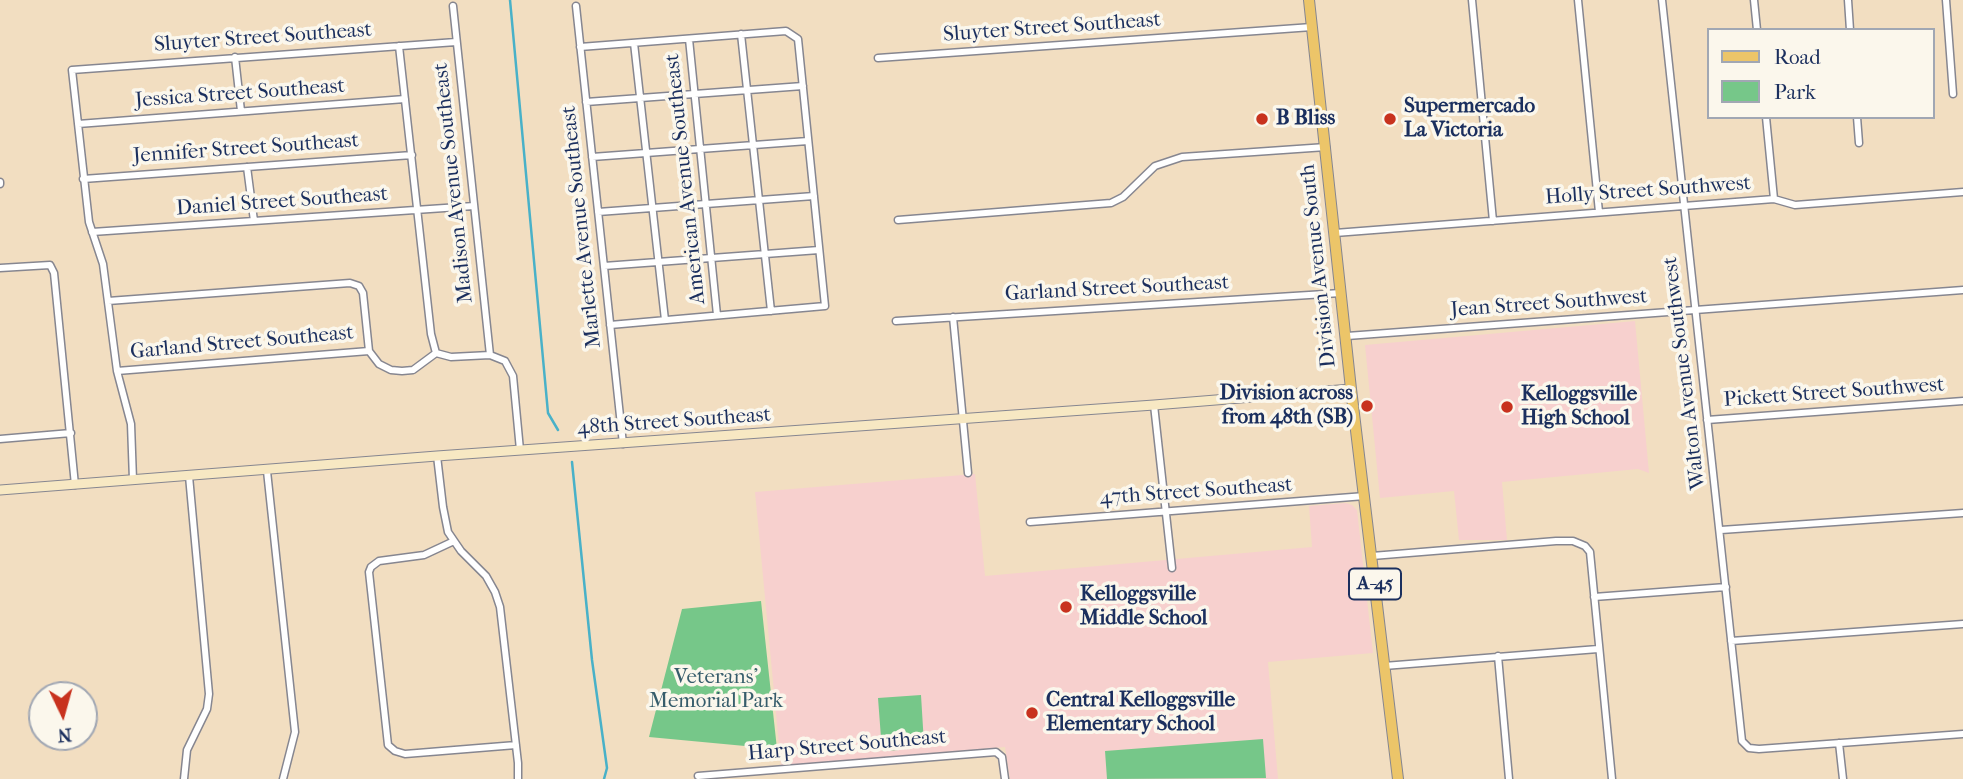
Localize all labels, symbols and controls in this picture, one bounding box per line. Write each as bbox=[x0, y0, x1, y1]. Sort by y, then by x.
street label: Sluyter Street Southeast bbox=[942, 8, 1162, 48]
street label: Sluyter Street Southeast bbox=[153, 18, 373, 58]
legend bbox=[1708, 28, 1935, 119]
text: Road bbox=[1774, 45, 1821, 69]
street label: American Avenue Southeast bbox=[660, 52, 712, 306]
street label: Madison Avenue Southeast bbox=[429, 62, 479, 304]
street label: Jessica Street Southeast bbox=[134, 74, 346, 114]
text: Park bbox=[1774, 80, 1816, 104]
place label: Supermercado La Victoria bbox=[1404, 94, 1535, 144]
street label: Marlette Avenue Southeast bbox=[557, 105, 607, 349]
place label: B Bliss bbox=[1276, 106, 1335, 132]
marker: B Bliss bbox=[1254, 111, 1270, 127]
marker: Supermercado La Victoria bbox=[1382, 111, 1398, 127]
street label: Jennifer Street Southeast bbox=[132, 129, 360, 169]
street label: Division Avenue South bbox=[1296, 163, 1342, 369]
street label: Holly Street Southwest bbox=[1544, 171, 1752, 211]
street label: Daniel Street Southeast bbox=[175, 182, 389, 222]
street label: Walton Avenue Southwest bbox=[1658, 255, 1712, 491]
street label: Garland Street Southeast bbox=[1004, 271, 1230, 307]
street label: Jean Street Southwest bbox=[1450, 285, 1648, 323]
street label: Garland Street Southeast bbox=[129, 321, 355, 365]
street label: Pickett Street Southwest bbox=[1723, 373, 1945, 413]
place label: Division across from 48th (SB) bbox=[1219, 381, 1353, 431]
place label: Kelloggsville High School bbox=[1521, 382, 1637, 432]
marker: Division across from 48th (SB) bbox=[1359, 398, 1375, 414]
marker: Kelloggsville High School bbox=[1499, 399, 1515, 415]
street label: 48th Street Southeast bbox=[576, 403, 772, 441]
street label: 47th Street Southeast bbox=[1099, 473, 1293, 511]
road number: A-45 bbox=[1349, 568, 1401, 600]
place label: Kelloggsville Middle School bbox=[1080, 582, 1207, 632]
marker: Kelloggsville Middle School bbox=[1058, 599, 1074, 615]
park label: Veterans' Memorial Park bbox=[649, 665, 783, 715]
north arrow bbox=[28, 681, 98, 751]
place label: Central Kelloggsville Elementary School bbox=[1046, 688, 1235, 738]
marker: Central Kelloggsville Elementary School bbox=[1024, 705, 1040, 721]
text: N bbox=[57, 723, 73, 747]
street label: Harp Street Southeast bbox=[747, 725, 947, 767]

